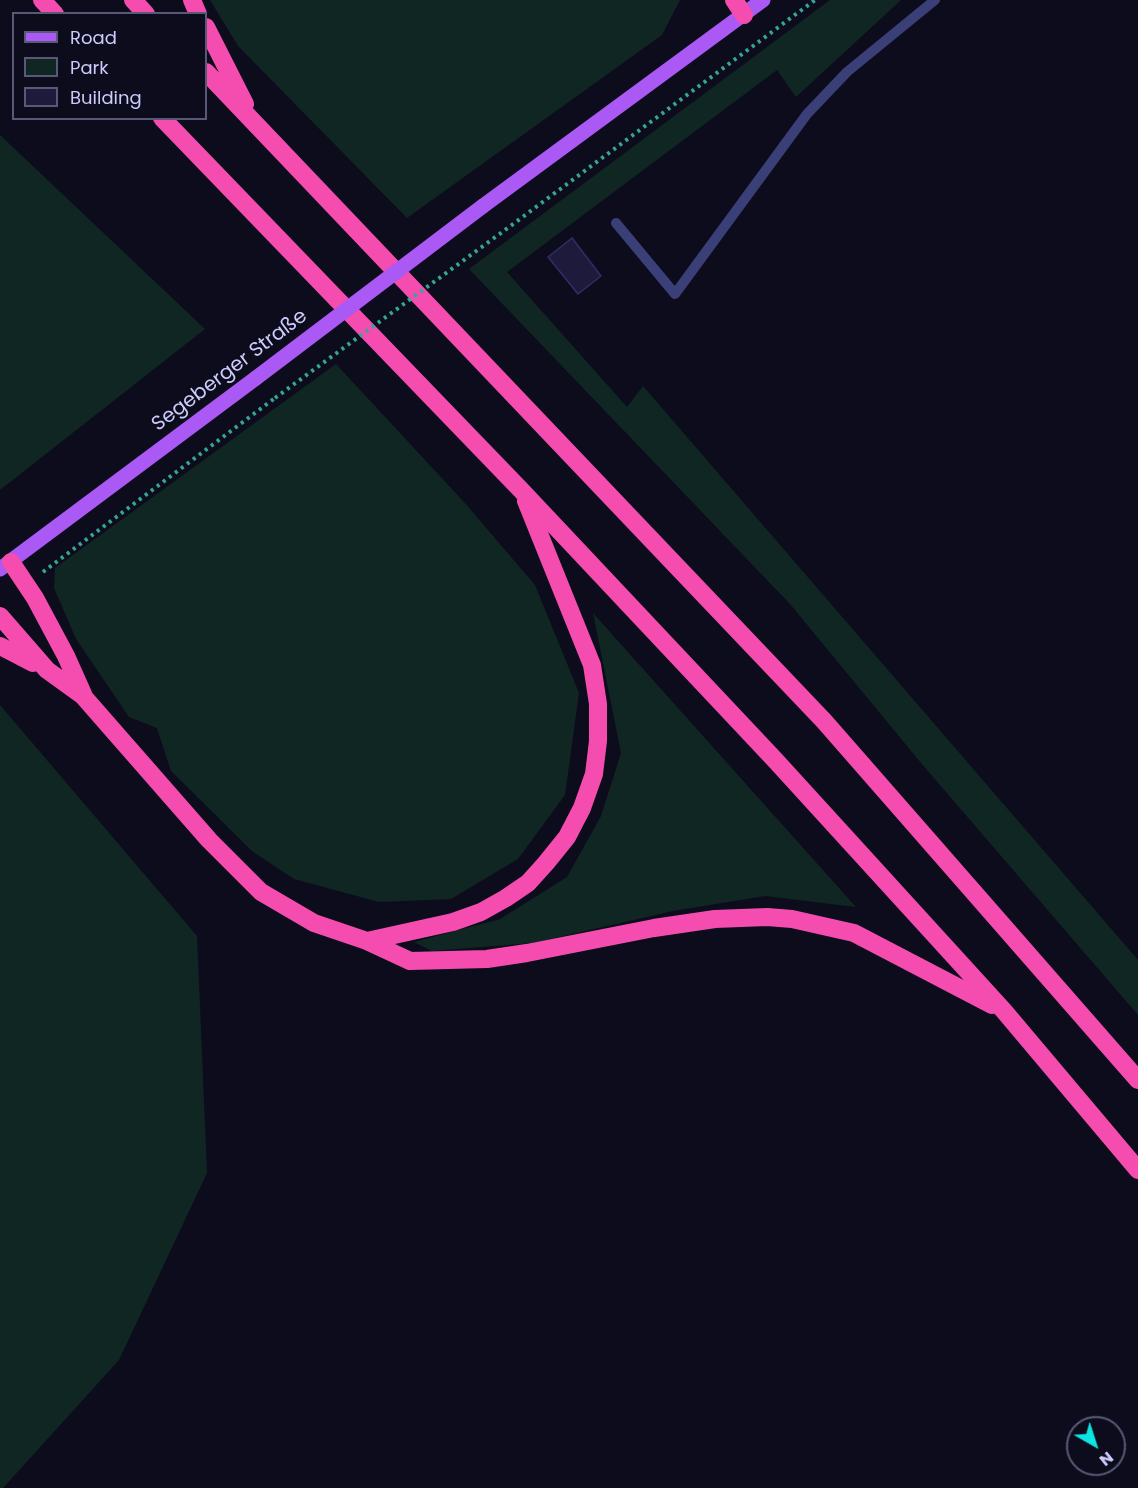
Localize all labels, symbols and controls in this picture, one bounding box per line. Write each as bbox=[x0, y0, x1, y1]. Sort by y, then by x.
legend bbox=[12, 12, 207, 120]
text: Road bbox=[70, 25, 117, 50]
text: Park bbox=[70, 55, 109, 80]
text: Building bbox=[70, 85, 142, 110]
street label: Segeberger Straße bbox=[148, 305, 312, 437]
north arrow bbox=[1066, 1416, 1126, 1476]
text: N bbox=[1094, 1446, 1118, 1472]

